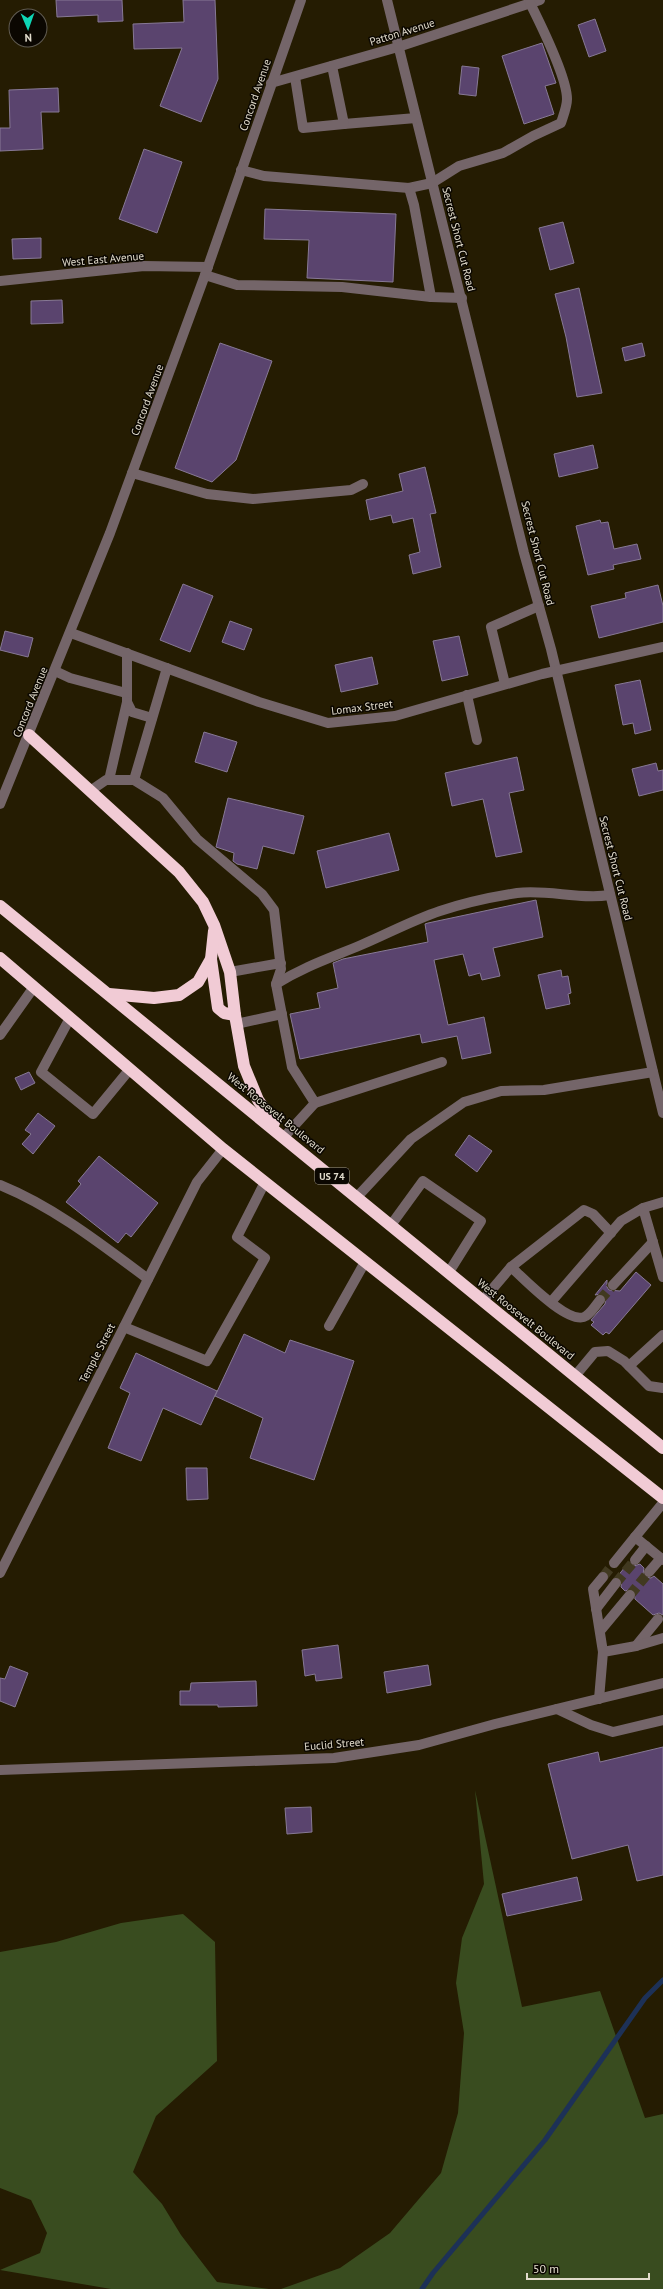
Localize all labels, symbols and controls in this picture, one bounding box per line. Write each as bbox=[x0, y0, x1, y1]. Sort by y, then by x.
north arrow bbox=[8, 8, 48, 48]
street label: Patton Avenue bbox=[368, 15, 437, 49]
text: N bbox=[24, 31, 32, 45]
street label: Concord Avenue bbox=[236, 57, 274, 133]
street label: Secrest Short Cut Road bbox=[439, 185, 479, 293]
street label: West East Avenue bbox=[61, 248, 145, 270]
street label: Concord Avenue bbox=[128, 362, 167, 438]
street label: Secrest Short Cut Road bbox=[518, 499, 558, 607]
street label: Concord Avenue bbox=[9, 664, 51, 739]
street label: Lomax Street bbox=[331, 696, 394, 718]
street label: Secrest Short Cut Road bbox=[596, 814, 636, 922]
street label: West Roosevelt Boulevard bbox=[225, 1069, 328, 1157]
road number: US 74 bbox=[315, 1168, 349, 1184]
street label: West Roosevelt Boulevard bbox=[475, 1275, 578, 1363]
street label: Temple Street bbox=[76, 1321, 118, 1385]
street label: Euclid Street bbox=[304, 1734, 365, 1754]
scale bar bbox=[527, 2255, 649, 2281]
text: 50 m bbox=[533, 2261, 559, 2276]

